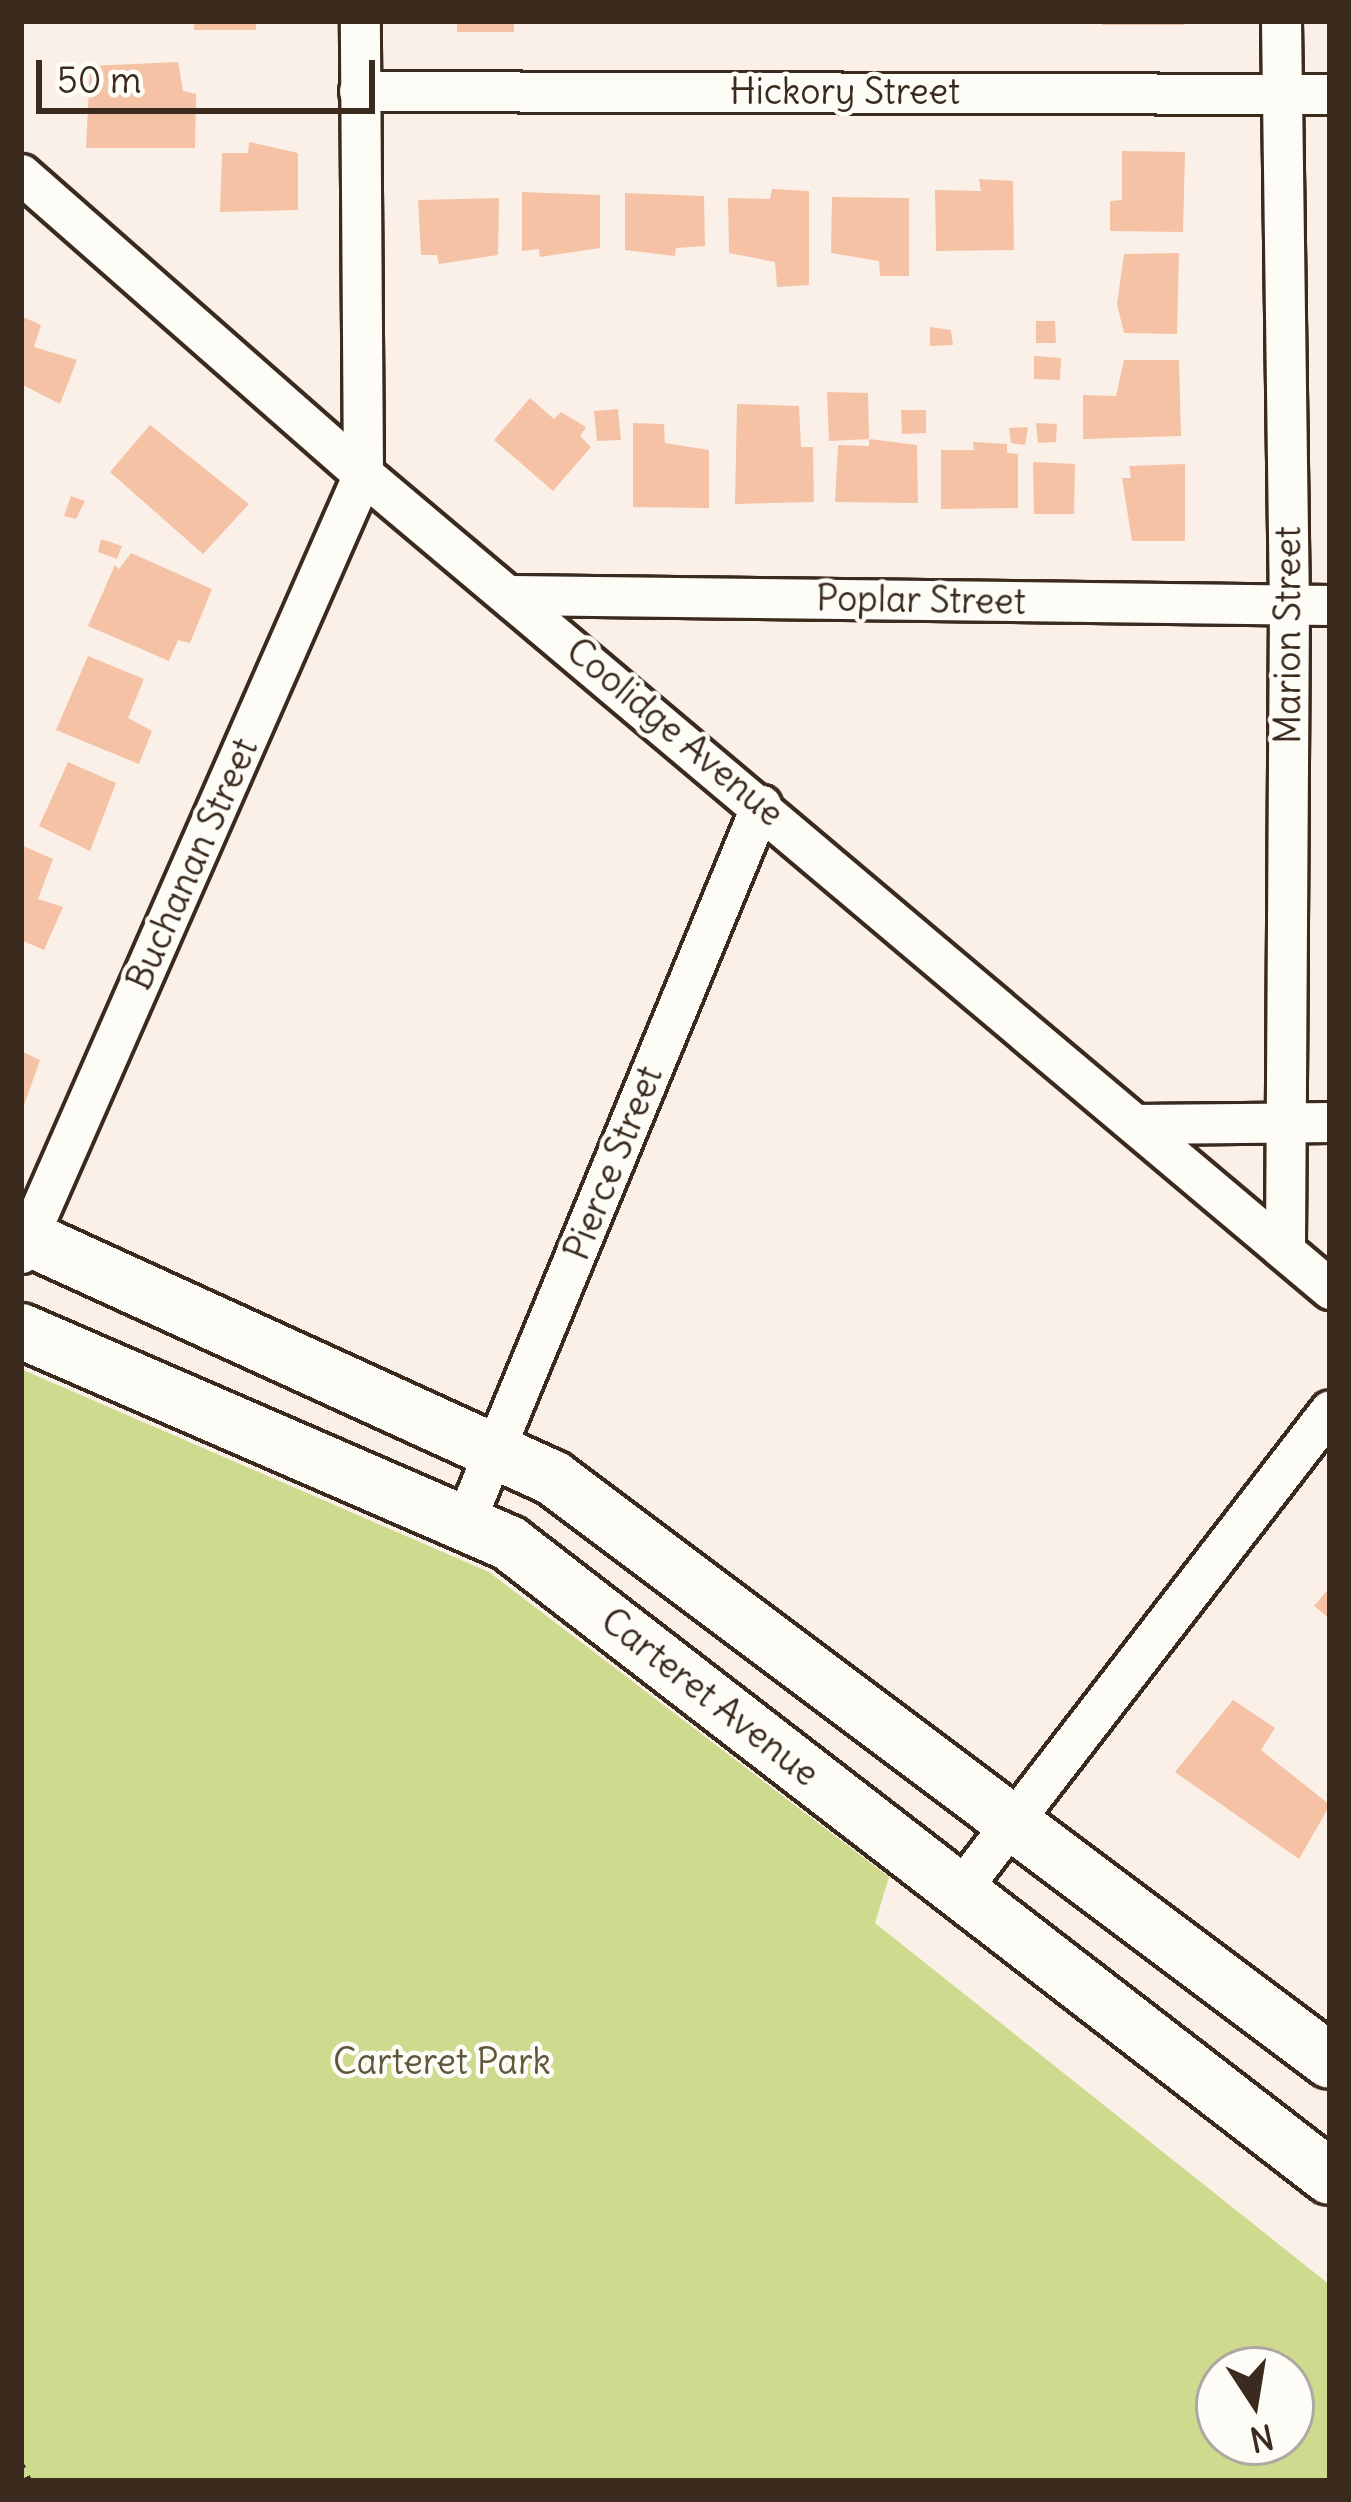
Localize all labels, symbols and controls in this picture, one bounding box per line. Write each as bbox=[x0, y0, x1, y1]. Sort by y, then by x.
scale bar bbox=[42, 36, 381, 110]
text: 50 m bbox=[57, 58, 142, 103]
street label: Hickory Street bbox=[730, 70, 960, 114]
street label: Marion Street bbox=[1266, 526, 1310, 744]
street label: Poplar Street bbox=[816, 577, 1026, 623]
street label: Coolidge Avenue bbox=[558, 629, 792, 835]
street label: Buchanan Street bbox=[117, 731, 267, 997]
street label: Pierce Street bbox=[555, 1060, 671, 1266]
street label: Carteret Avenue bbox=[593, 1599, 827, 1795]
park label: Carteret Park bbox=[333, 2040, 551, 2084]
north arrow bbox=[1195, 2346, 1315, 2466]
text: N bbox=[1246, 2415, 1277, 2461]

